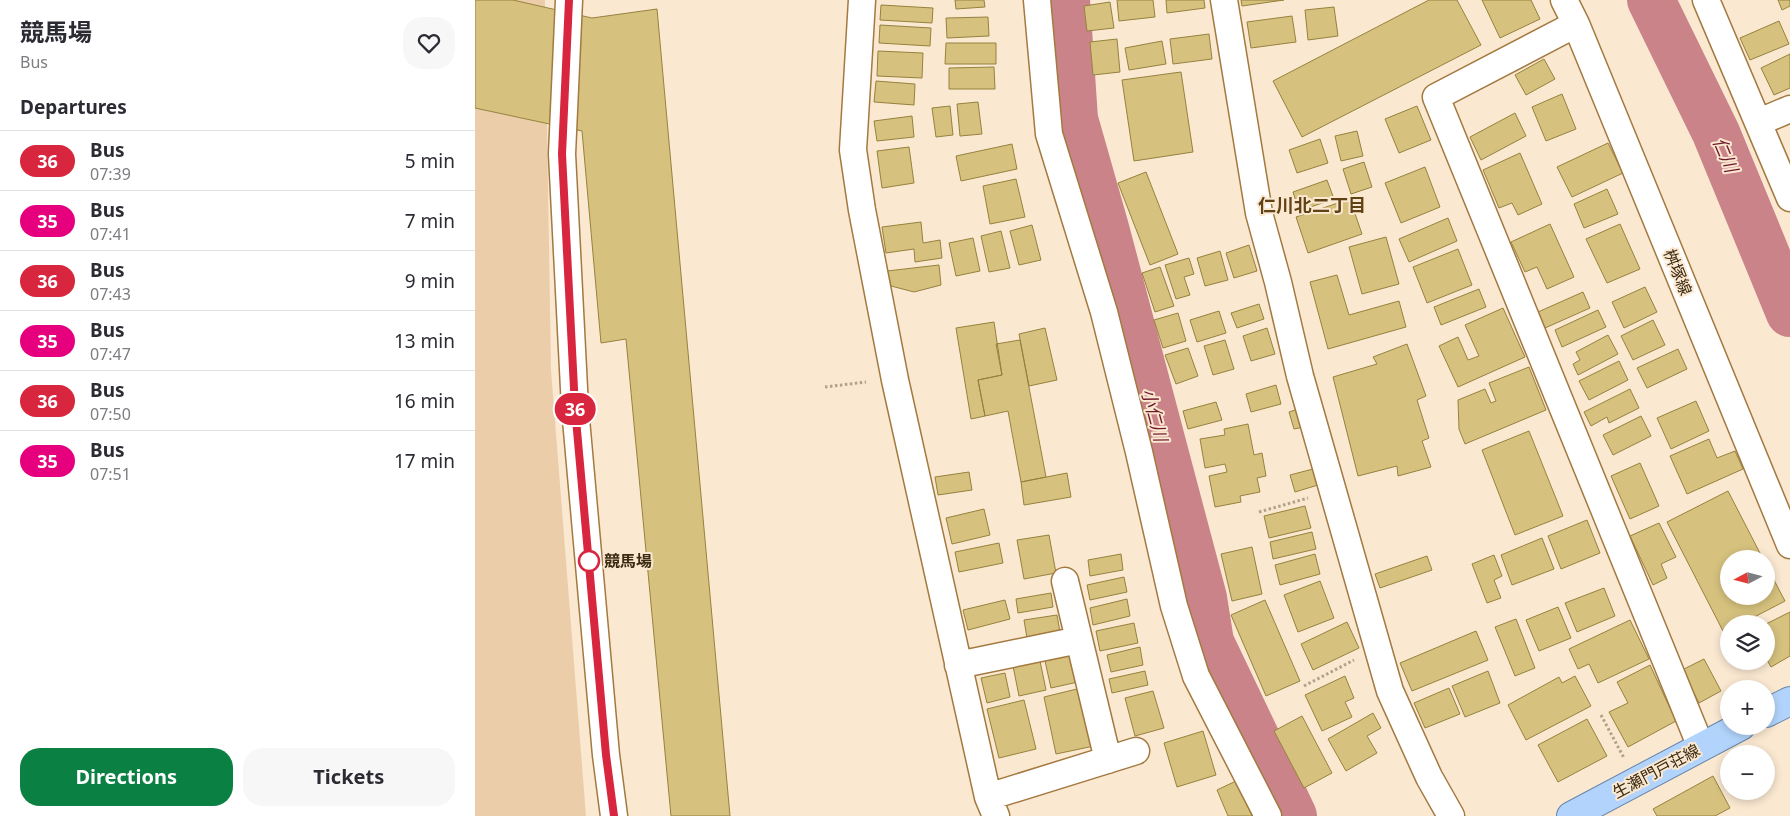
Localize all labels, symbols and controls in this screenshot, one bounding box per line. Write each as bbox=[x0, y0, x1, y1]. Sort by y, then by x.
text: 競馬場 bbox=[20, 15, 92, 48]
button: heart bbox=[403, 17, 455, 69]
text: Bus bbox=[20, 51, 48, 73]
text: Departures bbox=[20, 94, 127, 120]
water label: 仁川 bbox=[1708, 133, 1745, 178]
text: Bus bbox=[90, 137, 125, 163]
text: 5 min bbox=[405, 148, 455, 174]
text: 36 bbox=[37, 149, 58, 173]
text: 07:39 bbox=[90, 163, 131, 185]
district label: 仁川北二丁目 bbox=[1258, 193, 1366, 217]
text: Bus bbox=[90, 197, 125, 223]
text: 7 min bbox=[405, 208, 455, 234]
text: 35 bbox=[37, 209, 58, 233]
text: 07:41 bbox=[90, 223, 131, 245]
street label: 桝塚線 bbox=[1659, 246, 1697, 298]
text: Bus bbox=[90, 257, 125, 283]
text: 9 min bbox=[405, 268, 455, 294]
text: 36 bbox=[37, 269, 58, 293]
text: 07:43 bbox=[90, 283, 131, 305]
text: Bus bbox=[90, 317, 125, 343]
text: 13 min bbox=[394, 328, 455, 354]
text: 35 bbox=[37, 329, 58, 353]
text: 07:47 bbox=[90, 343, 131, 365]
text: Bus bbox=[90, 377, 125, 403]
water label: 小仁川 bbox=[1136, 386, 1174, 446]
text: 16 min bbox=[394, 388, 455, 414]
text: 36 bbox=[37, 389, 58, 413]
line badge: 36 bbox=[553, 393, 597, 425]
text: 36 bbox=[565, 397, 585, 421]
text: 07:50 bbox=[90, 403, 131, 425]
text: Bus bbox=[90, 437, 125, 463]
text: 17 min bbox=[394, 448, 455, 474]
text: 35 bbox=[37, 449, 58, 473]
text: 07:51 bbox=[90, 463, 131, 485]
marker: 競馬場 bbox=[578, 550, 600, 572]
place label: 競馬場 bbox=[604, 550, 652, 572]
north arrow bbox=[1720, 550, 1775, 605]
map controls bbox=[1720, 550, 1775, 800]
button: layers bbox=[1720, 615, 1775, 670]
button: + bbox=[1720, 680, 1775, 735]
street label: 生瀬門戸荘線 bbox=[1608, 739, 1704, 803]
button: − bbox=[1720, 745, 1775, 800]
button: Directions bbox=[20, 748, 233, 806]
button: Tickets bbox=[243, 748, 455, 806]

